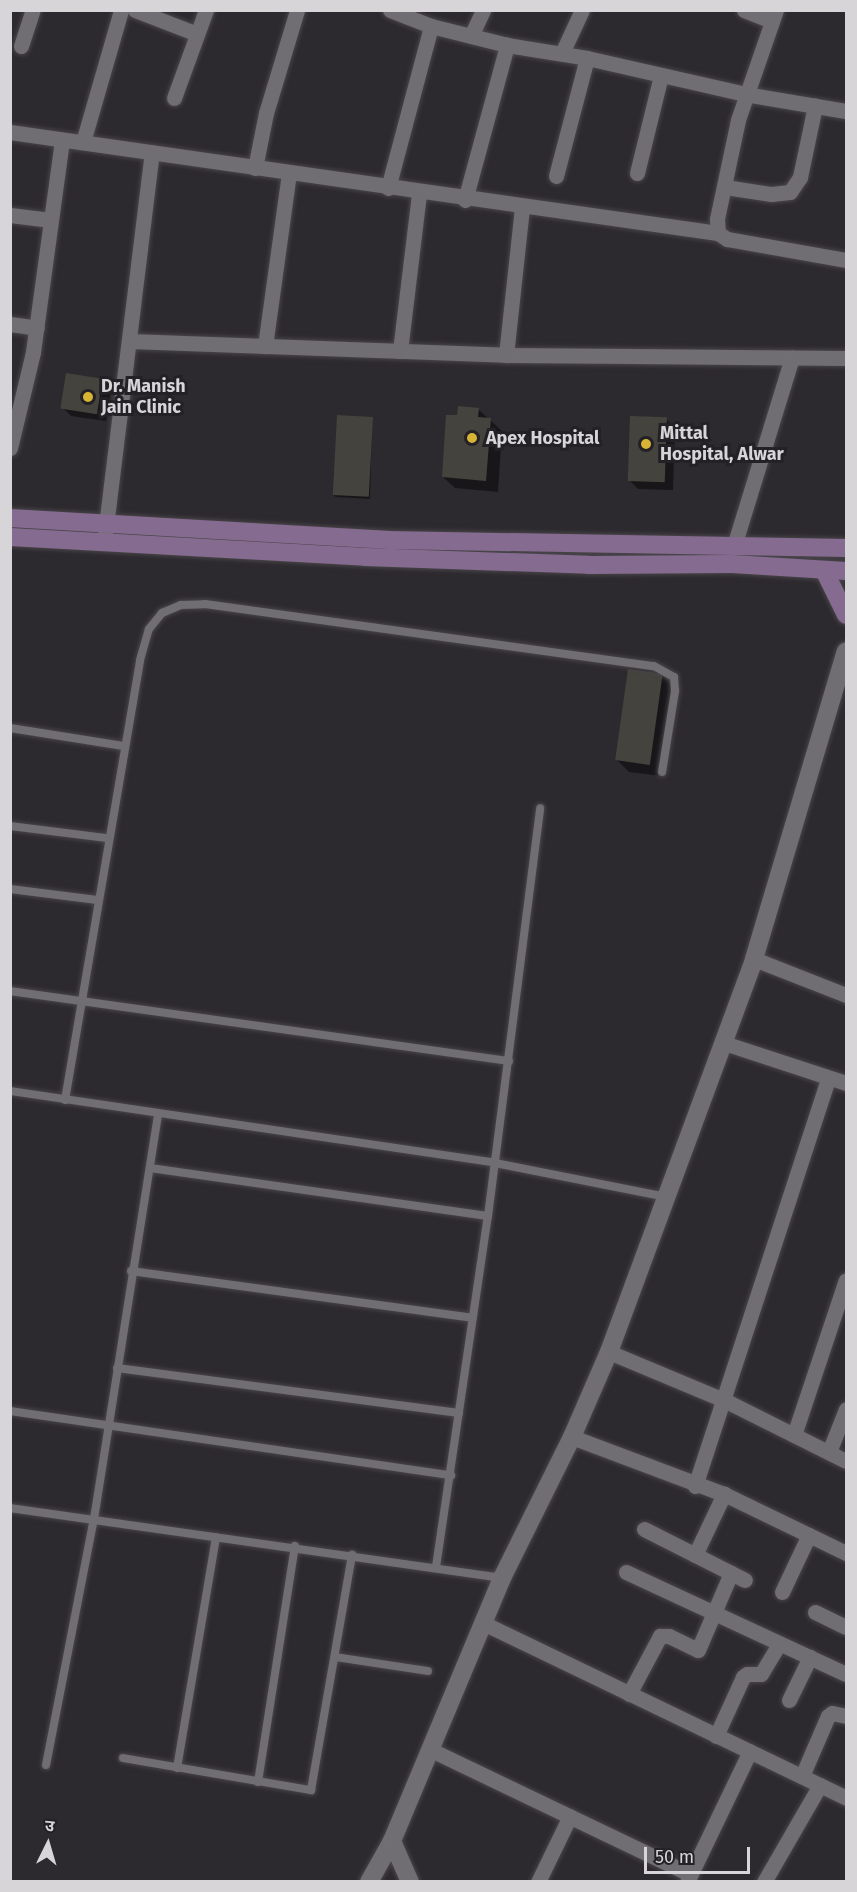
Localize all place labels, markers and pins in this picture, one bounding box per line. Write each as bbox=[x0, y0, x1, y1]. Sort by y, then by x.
place label: Dr. Manish Jain Clinic bbox=[101, 376, 186, 418]
marker: Dr. Manish Jain Clinic bbox=[79, 388, 97, 406]
place label: Mittal Hospital, Alwar bbox=[660, 423, 784, 466]
place label: Apex Hospital bbox=[486, 427, 599, 449]
marker: Apex Hospital bbox=[463, 429, 481, 447]
marker: Mittal Hospital, Alwar bbox=[637, 435, 655, 453]

